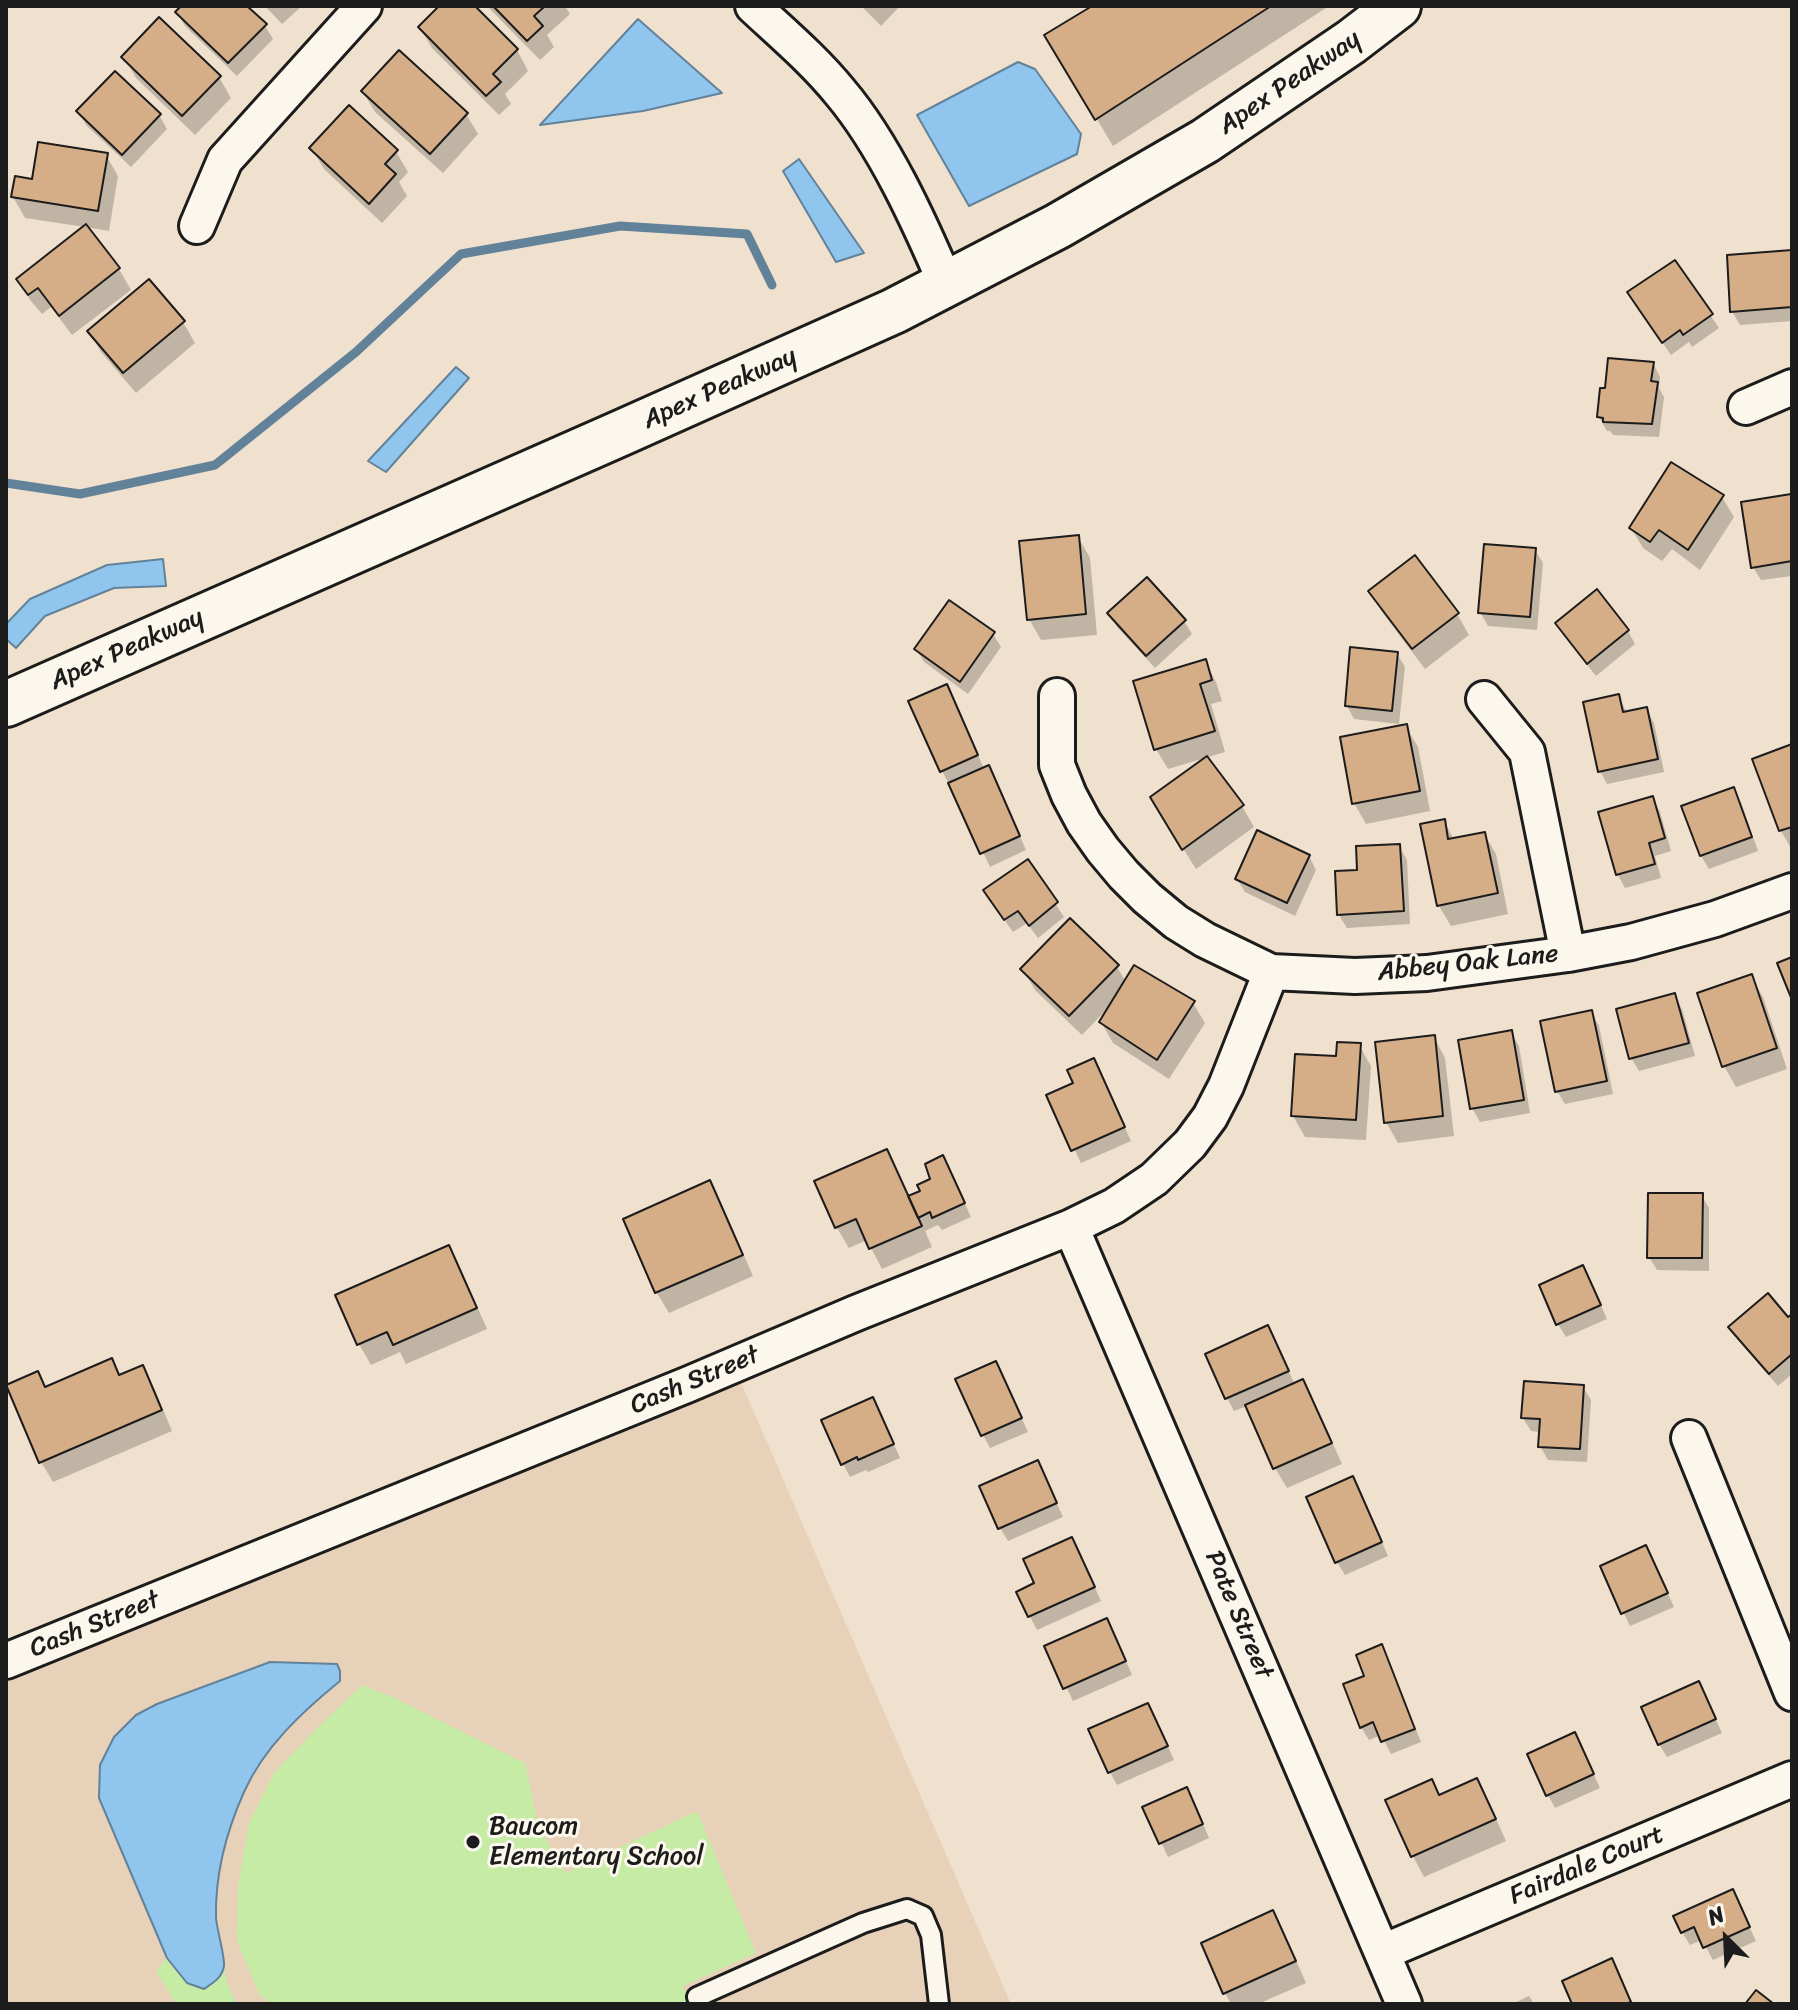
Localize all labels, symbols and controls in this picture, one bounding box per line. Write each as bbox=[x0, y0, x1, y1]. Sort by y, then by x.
street label: Apex Peakway bbox=[1213, 24, 1367, 142]
street label: Apex Peakway bbox=[639, 341, 801, 437]
street label: Apex Peakway bbox=[46, 602, 208, 698]
street label: Abbey Oak Lane bbox=[1376, 939, 1560, 989]
street label: Cash Street bbox=[626, 1340, 764, 1422]
street label: Pate Street bbox=[1197, 1546, 1279, 1684]
street label: Cash Street bbox=[26, 1585, 164, 1665]
place label: Baucom Elementary School bbox=[489, 1811, 704, 1872]
street label: Fairdale Court bbox=[1505, 1819, 1669, 1913]
marker: Baucom Elementary School bbox=[464, 1833, 482, 1851]
text: N bbox=[1701, 1895, 1731, 1937]
north arrow bbox=[1686, 1898, 1766, 1978]

